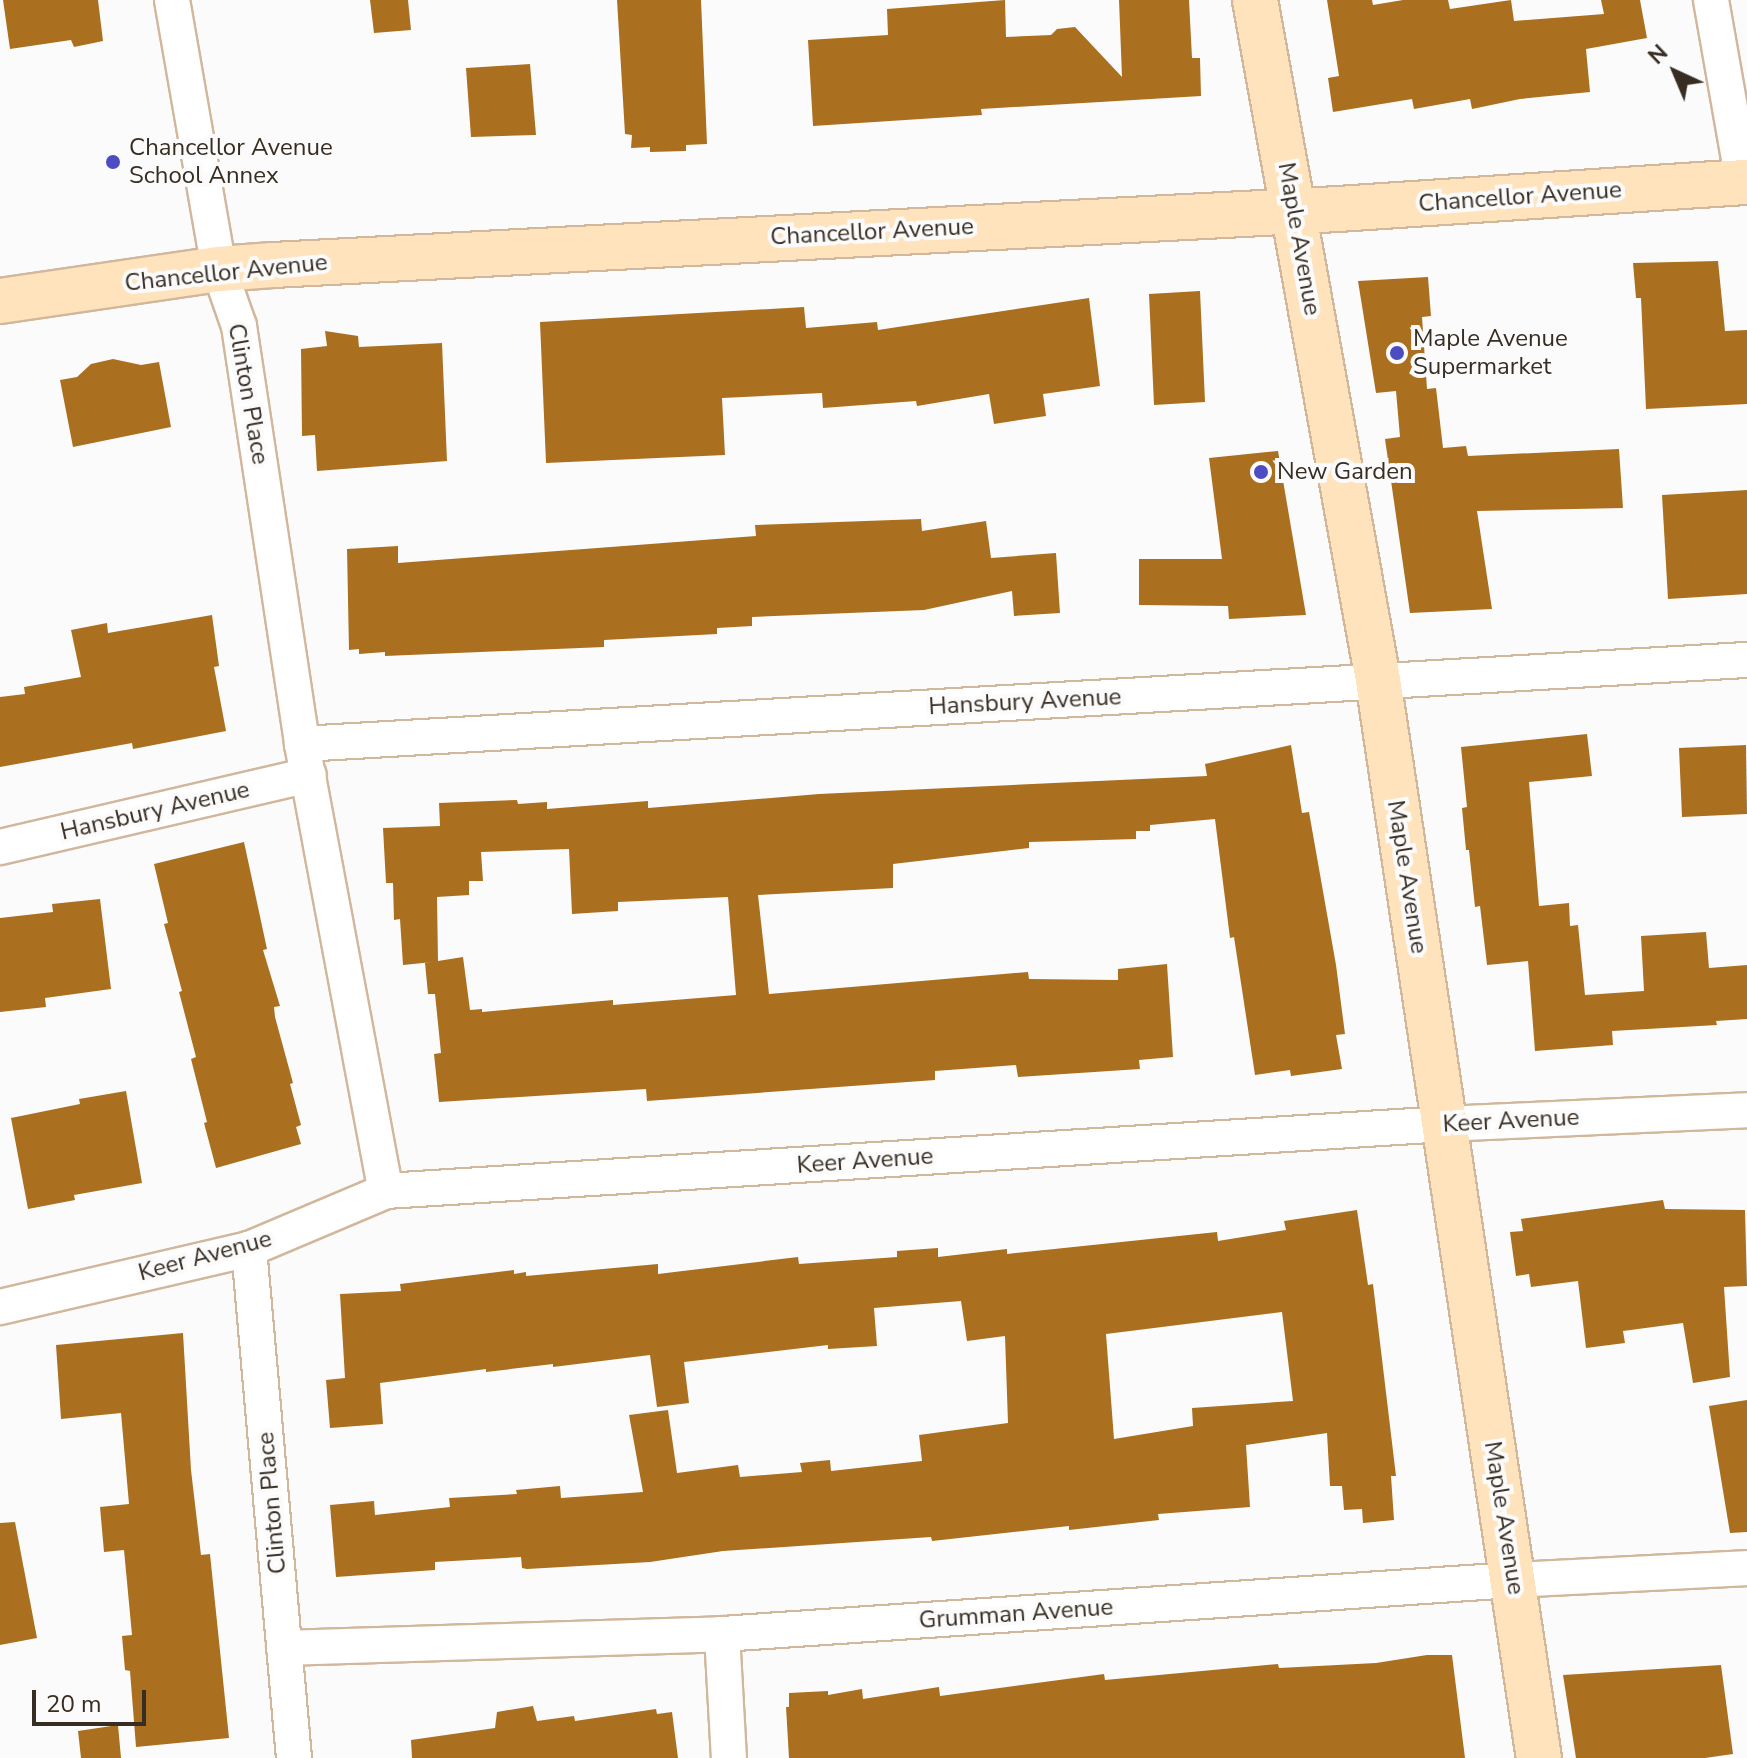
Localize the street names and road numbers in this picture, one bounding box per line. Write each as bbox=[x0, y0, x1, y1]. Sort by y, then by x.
street label: Maple Avenue bbox=[1271, 160, 1327, 318]
street label: Chancellor Avenue bbox=[1417, 176, 1623, 218]
street label: Chancellor Avenue bbox=[770, 212, 974, 252]
street label: Chancellor Avenue bbox=[123, 248, 329, 298]
street label: Clinton Place bbox=[221, 321, 275, 467]
street label: Hansbury Avenue bbox=[928, 683, 1122, 721]
street label: Hansbury Avenue bbox=[58, 775, 252, 847]
street label: Maple Avenue bbox=[1381, 798, 1433, 956]
street label: Keer Avenue bbox=[1442, 1103, 1580, 1139]
street label: Keer Avenue bbox=[796, 1142, 934, 1180]
street label: Keer Avenue bbox=[135, 1224, 275, 1288]
street label: Clinton Place bbox=[251, 1431, 293, 1575]
street label: Maple Avenue bbox=[1478, 1439, 1530, 1597]
street label: Grumman Avenue bbox=[918, 1593, 1114, 1635]

